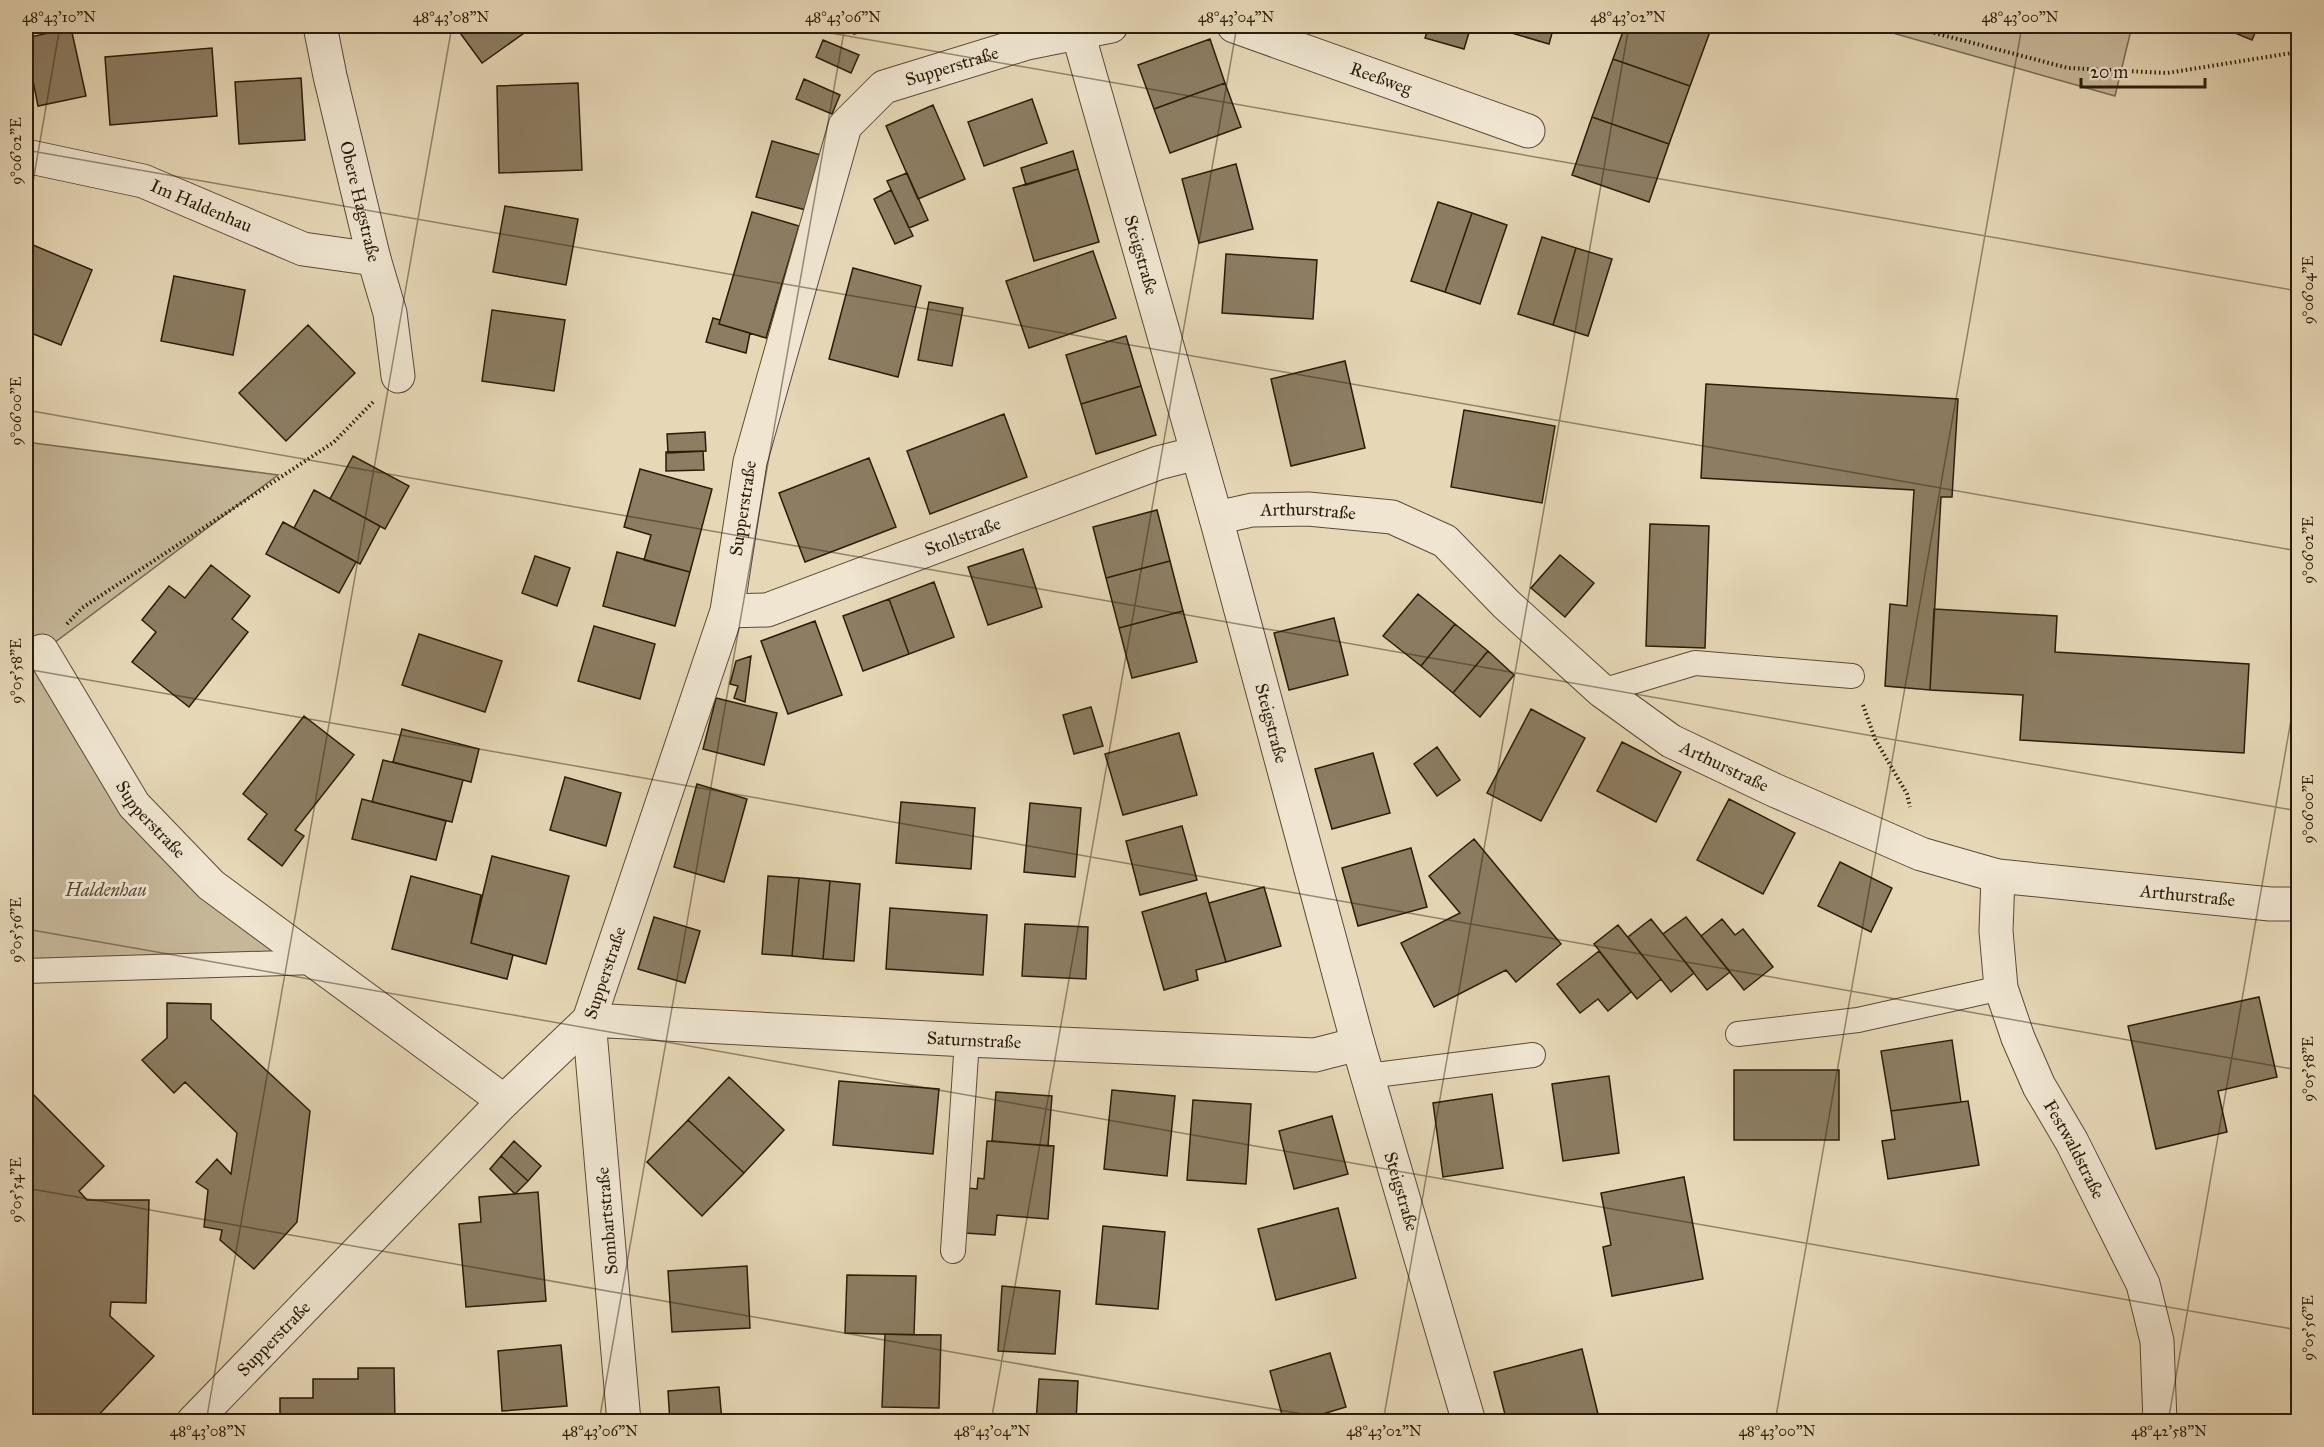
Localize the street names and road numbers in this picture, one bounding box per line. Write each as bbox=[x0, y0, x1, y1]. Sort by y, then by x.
street label: Supperstraße bbox=[902, 41, 1001, 91]
street label: Reeßweg bbox=[1347, 57, 1415, 101]
street label: Obere Hagstraße bbox=[335, 139, 385, 264]
street label: Im Haldenhau bbox=[147, 174, 256, 237]
street label: Steigstraße bbox=[1119, 213, 1163, 297]
street label: Supperstraße bbox=[725, 459, 761, 558]
street label: Arthurstraße bbox=[1259, 498, 1357, 524]
street label: Stollstraße bbox=[921, 512, 1004, 561]
street label: Steigstraße bbox=[1250, 681, 1293, 765]
street label: Arthurstraße bbox=[1676, 735, 1772, 797]
street label: Supperstraße bbox=[111, 777, 190, 863]
street label: Arthurstraße bbox=[2138, 880, 2236, 911]
street label: Supperstraße bbox=[579, 924, 631, 1022]
street label: Saturnstraße bbox=[926, 1027, 1022, 1053]
street label: Festwaldstraße bbox=[2039, 1096, 2110, 1202]
street label: Steigstraße bbox=[1379, 1149, 1423, 1234]
street label: Sombartstraße bbox=[591, 1166, 623, 1276]
street label: Supperstraße bbox=[232, 1296, 315, 1381]

